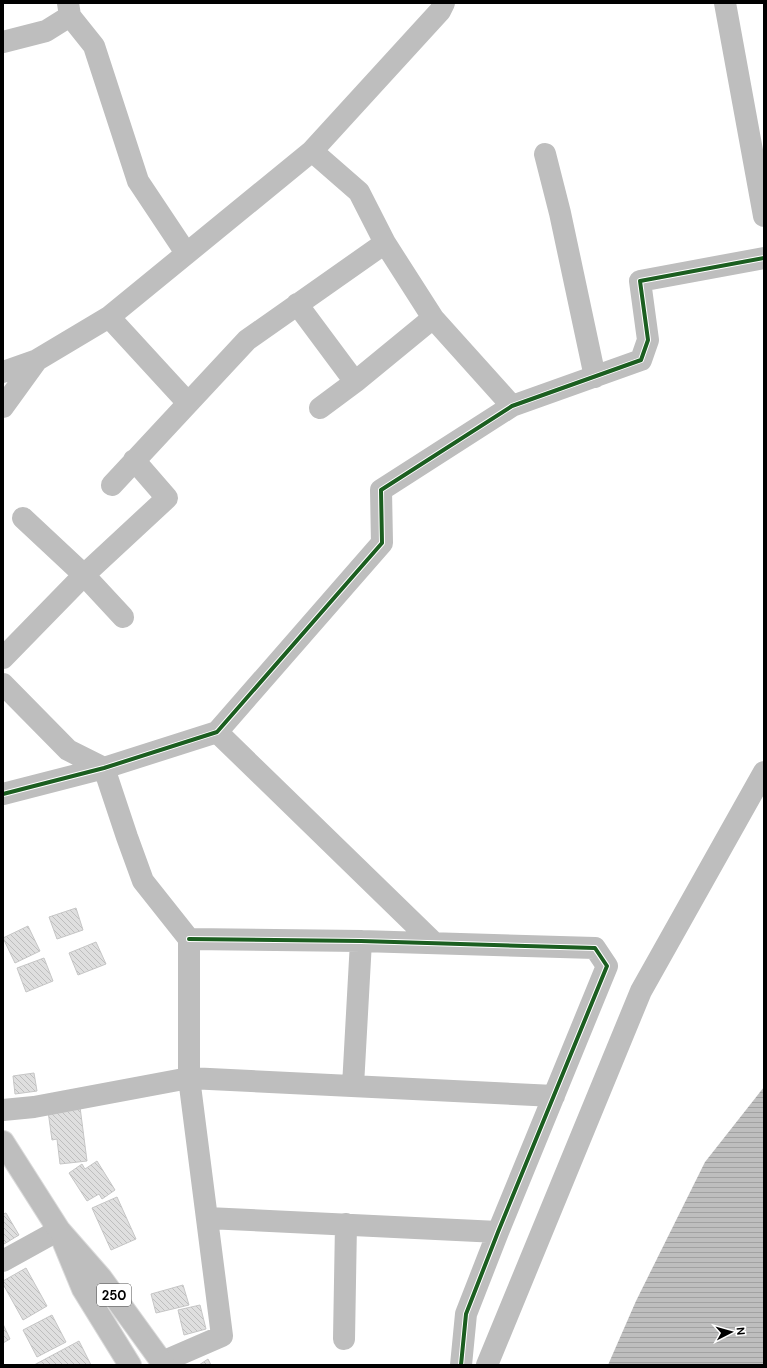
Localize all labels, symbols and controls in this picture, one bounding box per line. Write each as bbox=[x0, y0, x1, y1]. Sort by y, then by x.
road number: 250 bbox=[97, 1284, 131, 1306]
north arrow bbox=[711, 1312, 751, 1352]
text: N bbox=[734, 1326, 748, 1336]

